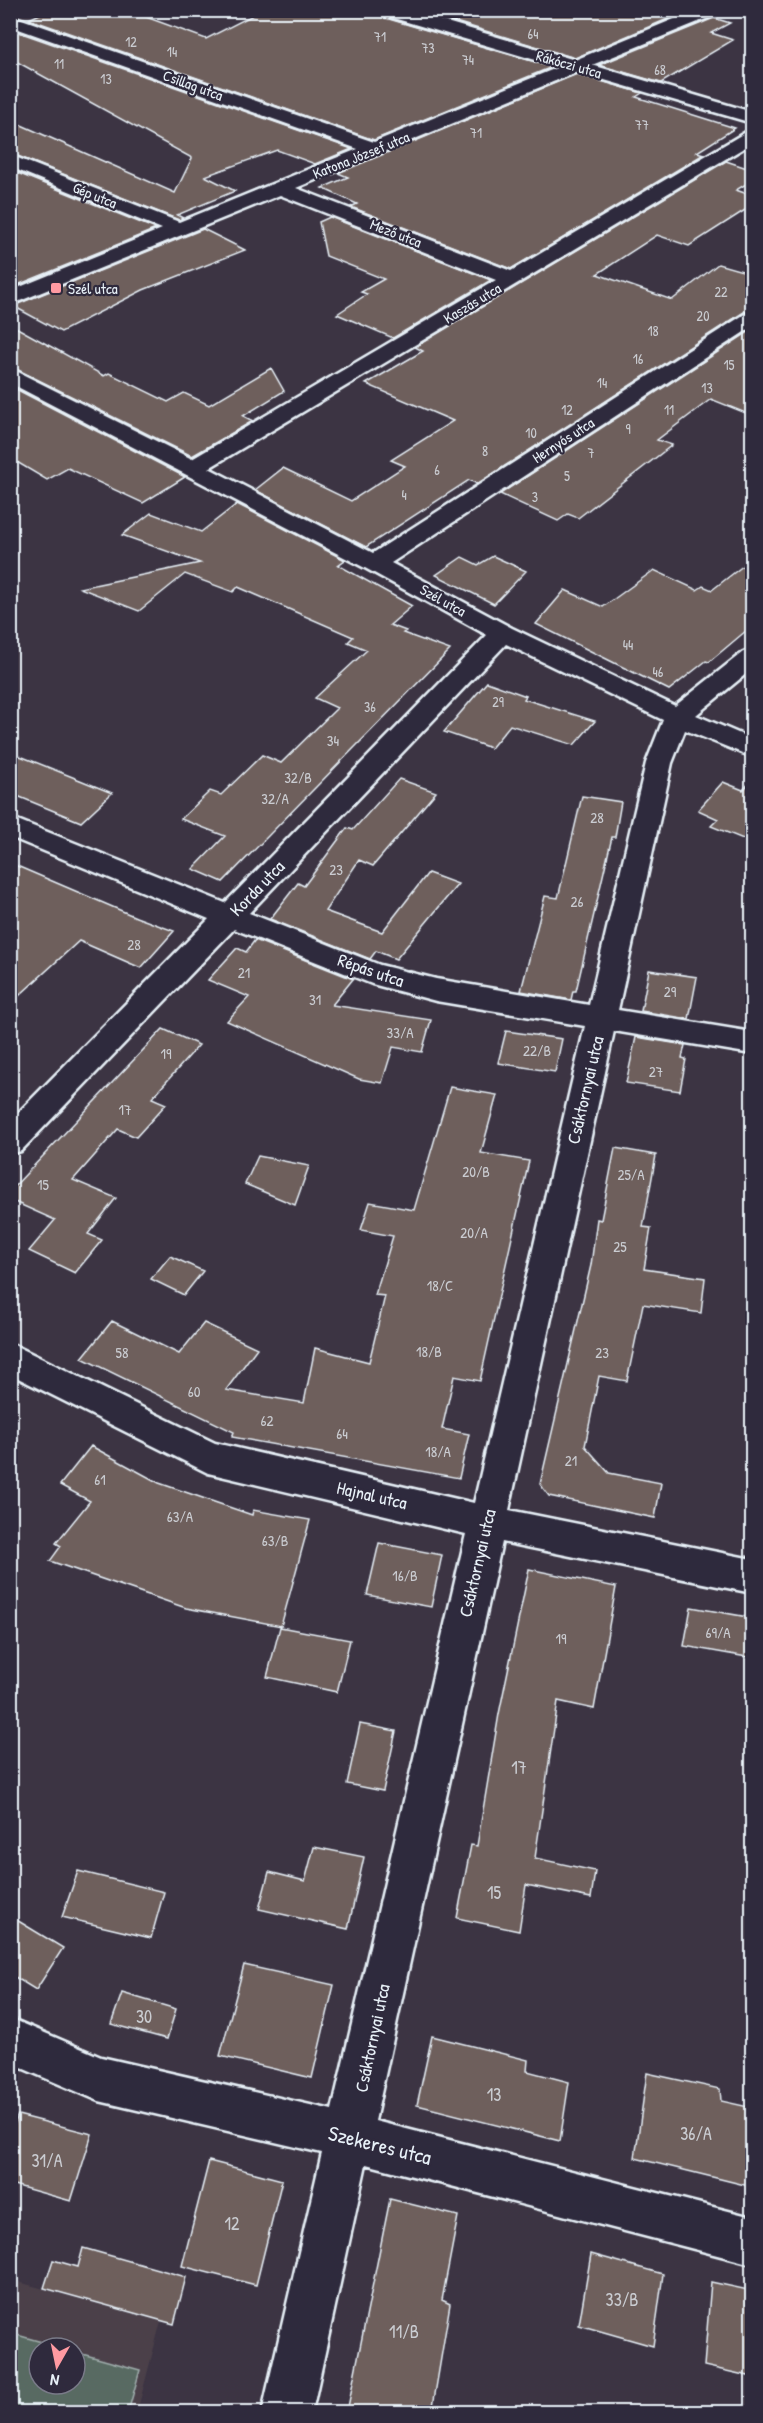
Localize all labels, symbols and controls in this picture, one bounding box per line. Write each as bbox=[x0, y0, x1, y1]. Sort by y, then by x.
house number: 64 bbox=[528, 24, 538, 43]
house number: 71 bbox=[374, 27, 386, 46]
house number: 12 bbox=[125, 32, 137, 51]
house number: 73 bbox=[421, 38, 435, 57]
house number: 14 bbox=[167, 42, 177, 61]
street label: Rákóczi utca bbox=[534, 45, 604, 83]
house number: 74 bbox=[462, 50, 474, 69]
house number: 11 bbox=[54, 54, 64, 73]
house number: 68 bbox=[654, 60, 666, 79]
street label: Csillag utca bbox=[160, 64, 226, 106]
house number: 13 bbox=[100, 69, 112, 88]
house number: 77 bbox=[635, 115, 649, 134]
house number: 71 bbox=[470, 123, 482, 142]
street label: Katona József utca bbox=[310, 126, 413, 184]
street label: Gép utca bbox=[70, 177, 120, 213]
street label: Mező utca bbox=[367, 214, 425, 252]
street label: Kaszás utca bbox=[439, 277, 505, 328]
place label: Szél utca bbox=[68, 278, 118, 299]
marker: Szél utca bbox=[49, 281, 63, 295]
house number: 22 bbox=[714, 282, 728, 301]
house number: 20 bbox=[697, 306, 709, 325]
house number: 18 bbox=[647, 321, 659, 340]
house number: 16 bbox=[633, 349, 644, 368]
house number: 15 bbox=[723, 355, 735, 374]
house number: 14 bbox=[597, 373, 607, 392]
house number: 13 bbox=[701, 378, 713, 397]
house number: 12 bbox=[561, 400, 573, 419]
house number: 11 bbox=[664, 400, 674, 419]
street label: Hernyós utca bbox=[528, 412, 598, 468]
house number: 9 bbox=[625, 419, 631, 438]
house number: 10 bbox=[525, 423, 537, 442]
house number: 8 bbox=[482, 441, 488, 460]
house number: 7 bbox=[588, 443, 595, 462]
house number: 6 bbox=[434, 460, 440, 479]
house number: 5 bbox=[564, 466, 570, 485]
house number: 4 bbox=[401, 485, 407, 504]
house number: 3 bbox=[532, 487, 538, 506]
street label: Szél utca bbox=[416, 579, 470, 621]
house number: 44 bbox=[623, 635, 633, 654]
house number: 46 bbox=[653, 662, 664, 681]
house number: 29 bbox=[492, 692, 504, 711]
house number: 36 bbox=[364, 697, 376, 716]
house number: 34 bbox=[327, 730, 340, 751]
house number: 32/B bbox=[284, 767, 312, 788]
house number: 32/A bbox=[261, 788, 289, 809]
house number: 28 bbox=[590, 807, 604, 828]
street label: Korda utca bbox=[224, 854, 290, 922]
house number: 23 bbox=[329, 859, 343, 880]
house number: 26 bbox=[570, 891, 584, 912]
house number: 28 bbox=[127, 934, 141, 955]
street label: Répás utca bbox=[334, 947, 408, 993]
house number: 21 bbox=[238, 962, 250, 983]
house number: 29 bbox=[664, 981, 677, 1002]
house number: 31 bbox=[309, 989, 321, 1010]
house number: 33/A bbox=[386, 1022, 414, 1043]
street label: Csáktornyai utca bbox=[560, 1034, 610, 1146]
house number: 22/B bbox=[523, 1040, 551, 1061]
house number: 19 bbox=[161, 1043, 172, 1064]
house number: 27 bbox=[649, 1061, 663, 1082]
house number: 17 bbox=[119, 1099, 131, 1120]
house number: 20/B bbox=[462, 1161, 490, 1182]
house number: 25/A bbox=[617, 1164, 645, 1185]
house number: 15 bbox=[37, 1174, 50, 1195]
house number: 20/A bbox=[460, 1222, 488, 1243]
house number: 25 bbox=[613, 1236, 627, 1257]
house number: 18/C bbox=[427, 1275, 453, 1296]
house number: 18/B bbox=[416, 1341, 442, 1362]
house number: 58 bbox=[116, 1342, 128, 1363]
house number: 23 bbox=[595, 1342, 609, 1363]
house number: 60 bbox=[188, 1381, 201, 1402]
house number: 62 bbox=[260, 1410, 274, 1431]
house number: 64 bbox=[336, 1423, 348, 1444]
house number: 18/A bbox=[425, 1441, 451, 1462]
house number: 21 bbox=[565, 1450, 577, 1471]
house number: 61 bbox=[94, 1469, 106, 1490]
street label: Hajnal utca bbox=[334, 1475, 410, 1515]
house number: 63/A bbox=[167, 1506, 194, 1527]
street label: Csáktornyai utca bbox=[452, 1507, 502, 1619]
house number: 63/B bbox=[262, 1530, 288, 1551]
house number: 16/B bbox=[392, 1565, 418, 1586]
house number: 69/A bbox=[705, 1622, 731, 1643]
house number: 19 bbox=[556, 1628, 567, 1649]
house number: 17 bbox=[511, 1755, 527, 1780]
house number: 15 bbox=[487, 1880, 501, 1905]
street label: Csáktornyai utca bbox=[348, 1982, 396, 2094]
house number: 30 bbox=[136, 2004, 152, 2029]
house number: 13 bbox=[487, 2082, 501, 2107]
street label: Szekeres utca bbox=[325, 2118, 435, 2172]
house number: 36/A bbox=[680, 2121, 712, 2146]
house number: 31/A bbox=[32, 2148, 63, 2173]
house number: 12 bbox=[225, 2211, 240, 2236]
house number: 33/B bbox=[606, 2287, 638, 2312]
house number: 11/B bbox=[389, 2319, 419, 2344]
north arrow bbox=[27, 2336, 87, 2396]
text: N bbox=[48, 2369, 61, 2392]

